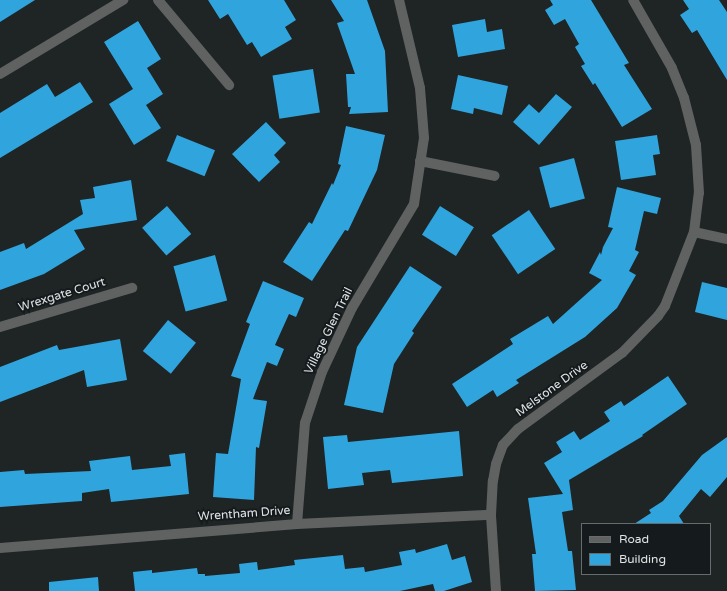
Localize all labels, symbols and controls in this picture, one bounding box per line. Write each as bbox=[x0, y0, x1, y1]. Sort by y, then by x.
street label: Wrexgate Court bbox=[17, 275, 107, 315]
street label: Village Glen Trail bbox=[302, 285, 356, 377]
street label: Melstone Drive bbox=[513, 358, 591, 420]
street label: Wrentham Drive bbox=[197, 504, 291, 524]
legend bbox=[581, 523, 711, 575]
text: Road bbox=[619, 532, 649, 546]
text: Building bbox=[619, 552, 666, 566]

